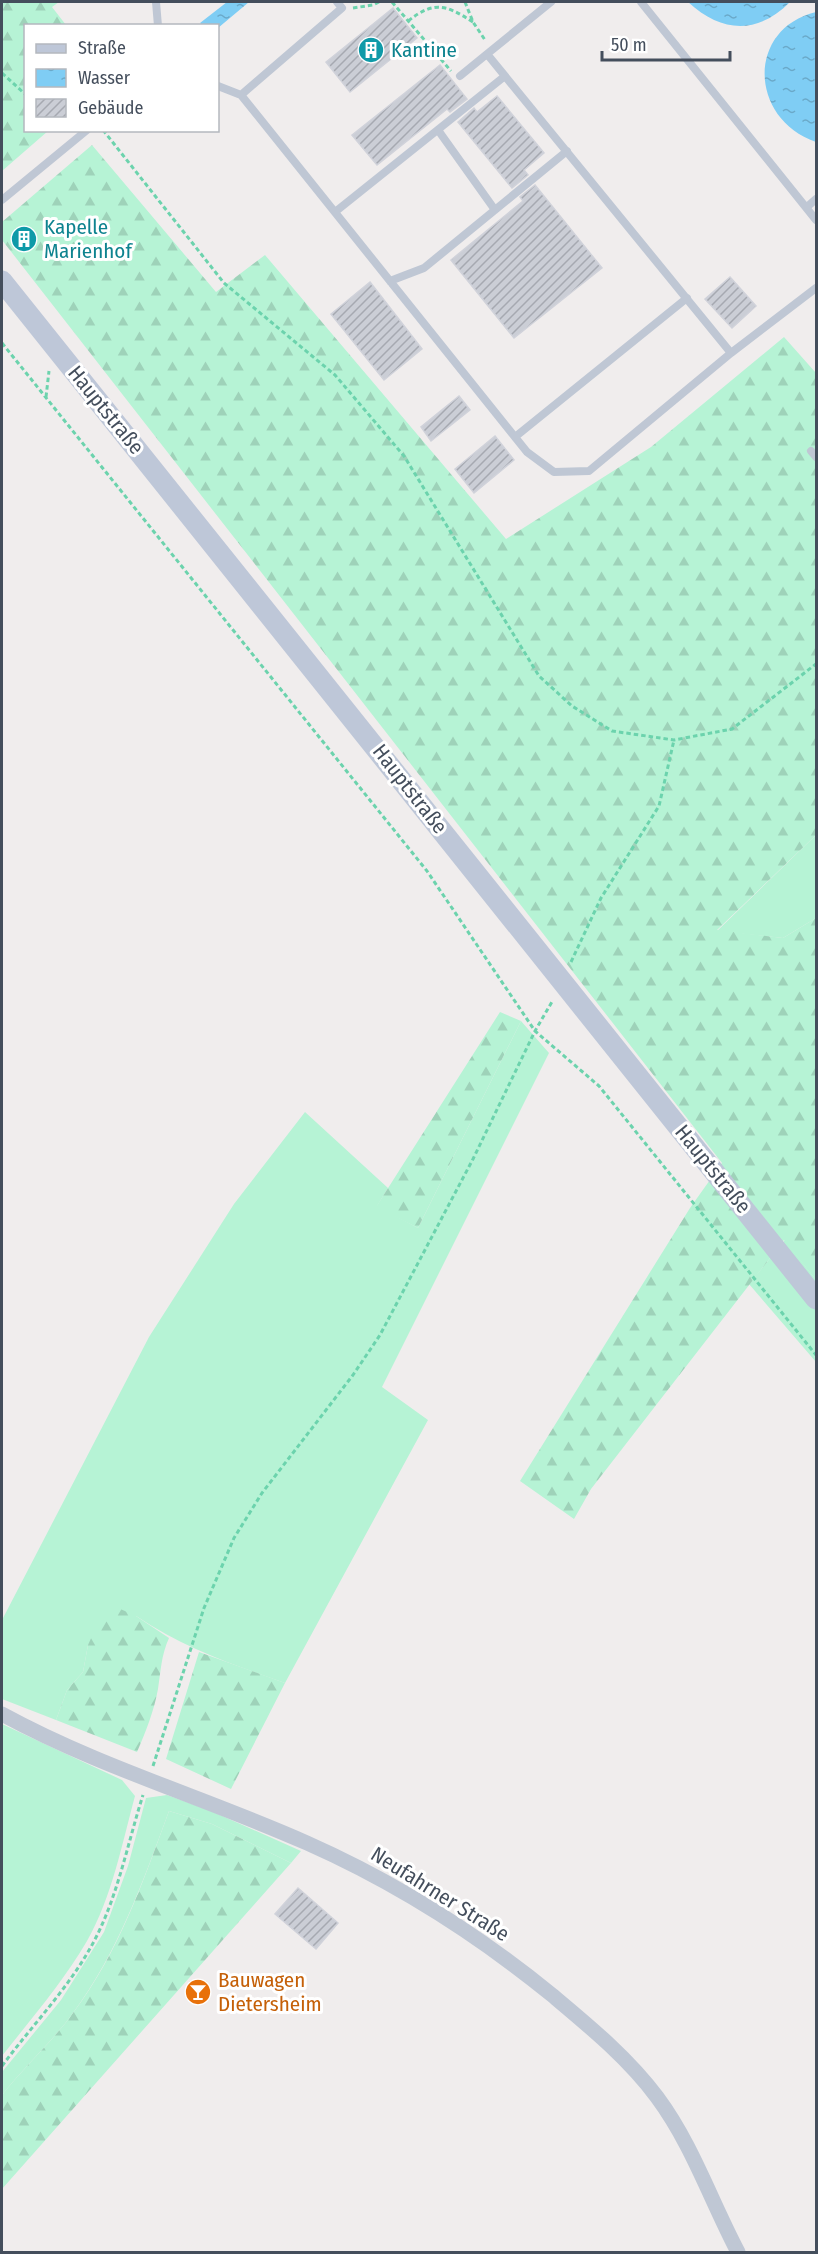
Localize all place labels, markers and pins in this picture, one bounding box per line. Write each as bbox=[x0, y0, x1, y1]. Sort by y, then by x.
building icon: Kantine bbox=[356, 35, 386, 65]
place label: Kantine bbox=[391, 37, 457, 63]
place label: Kapelle Marienhof bbox=[44, 214, 133, 264]
building icon: Kapelle Marienhof bbox=[9, 224, 39, 254]
place label: Bauwagen Dietersheim bbox=[218, 1967, 322, 2017]
bar icon: Bauwagen Dietersheim bbox=[183, 1977, 213, 2007]

